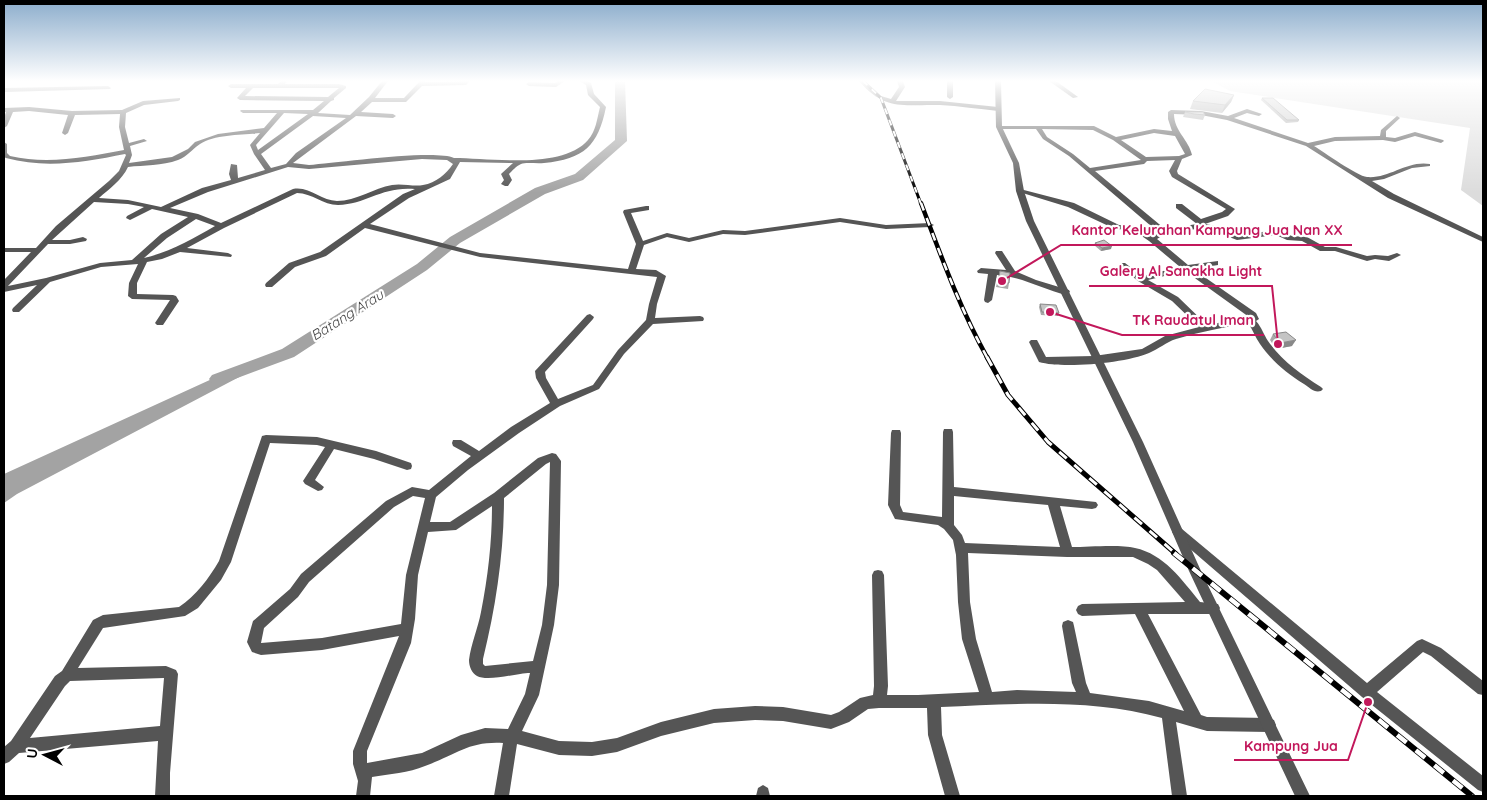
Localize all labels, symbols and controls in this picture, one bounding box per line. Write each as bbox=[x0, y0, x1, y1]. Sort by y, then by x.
callout: Kantor Kelurahan Kampung Jua Nan XX bbox=[1061, 216, 1352, 245]
text: Kantor Kelurahan Kampung Jua Nan XX bbox=[1071, 221, 1343, 239]
callout: Galery Al Sanakha Light bbox=[1089, 257, 1272, 286]
text: Galery Al Sanakha Light bbox=[1100, 262, 1263, 280]
water label: Batang Arau bbox=[307, 285, 387, 344]
callout: TK Raudatul Iman bbox=[1122, 306, 1264, 335]
text: TK Raudatul Iman bbox=[1132, 311, 1254, 329]
north arrow bbox=[20, 730, 70, 780]
callout: Kampung Jua bbox=[1234, 731, 1348, 760]
text: Kampung Jua bbox=[1244, 737, 1338, 755]
text: U bbox=[23, 748, 42, 759]

